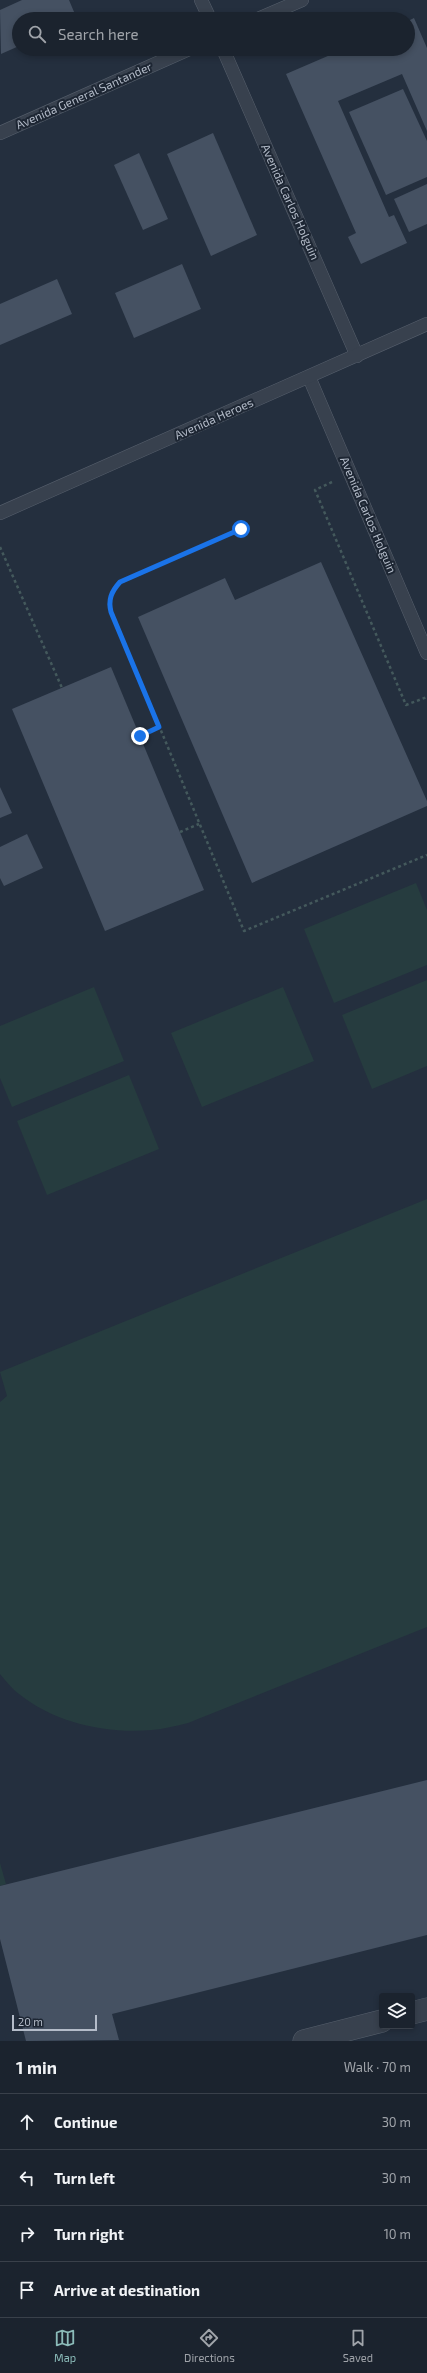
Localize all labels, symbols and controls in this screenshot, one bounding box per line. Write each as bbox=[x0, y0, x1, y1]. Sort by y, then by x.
search box bbox=[12, 12, 415, 56]
icon: search bbox=[26, 23, 48, 45]
text: Search here bbox=[58, 25, 139, 43]
street label: Avenida General Santander bbox=[13, 59, 154, 131]
street label: Avenida Carlos Holguin bbox=[259, 141, 323, 262]
street label: Avenida Heroes bbox=[172, 395, 255, 442]
street label: Avenida Carlos Holguin bbox=[338, 454, 400, 575]
route start bbox=[232, 520, 250, 538]
route end bbox=[131, 727, 149, 745]
map controls bbox=[379, 1993, 415, 2029]
button: layers bbox=[379, 1993, 415, 2029]
scale bar bbox=[12, 2013, 97, 2032]
text: 20 m bbox=[18, 2015, 43, 2028]
text: 1 min bbox=[16, 2057, 57, 2077]
text: Walk · 70 m bbox=[344, 2059, 411, 2075]
icon: ahead bbox=[16, 2111, 38, 2133]
text: Continue bbox=[54, 2113, 117, 2131]
text: 30 m bbox=[382, 2114, 411, 2130]
icon: left bbox=[16, 2167, 38, 2189]
text: Turn left bbox=[54, 2169, 115, 2187]
text: 30 m bbox=[382, 2170, 411, 2186]
icon: right bbox=[16, 2223, 38, 2245]
text: Turn right bbox=[54, 2225, 124, 2243]
text: 10 m bbox=[384, 2226, 411, 2242]
icon: arrive bbox=[16, 2279, 38, 2301]
text: Arrive at destination bbox=[54, 2281, 200, 2299]
tab: Map bbox=[54, 2327, 76, 2364]
tab: Directions bbox=[184, 2327, 235, 2364]
tab: Saved bbox=[343, 2327, 373, 2364]

